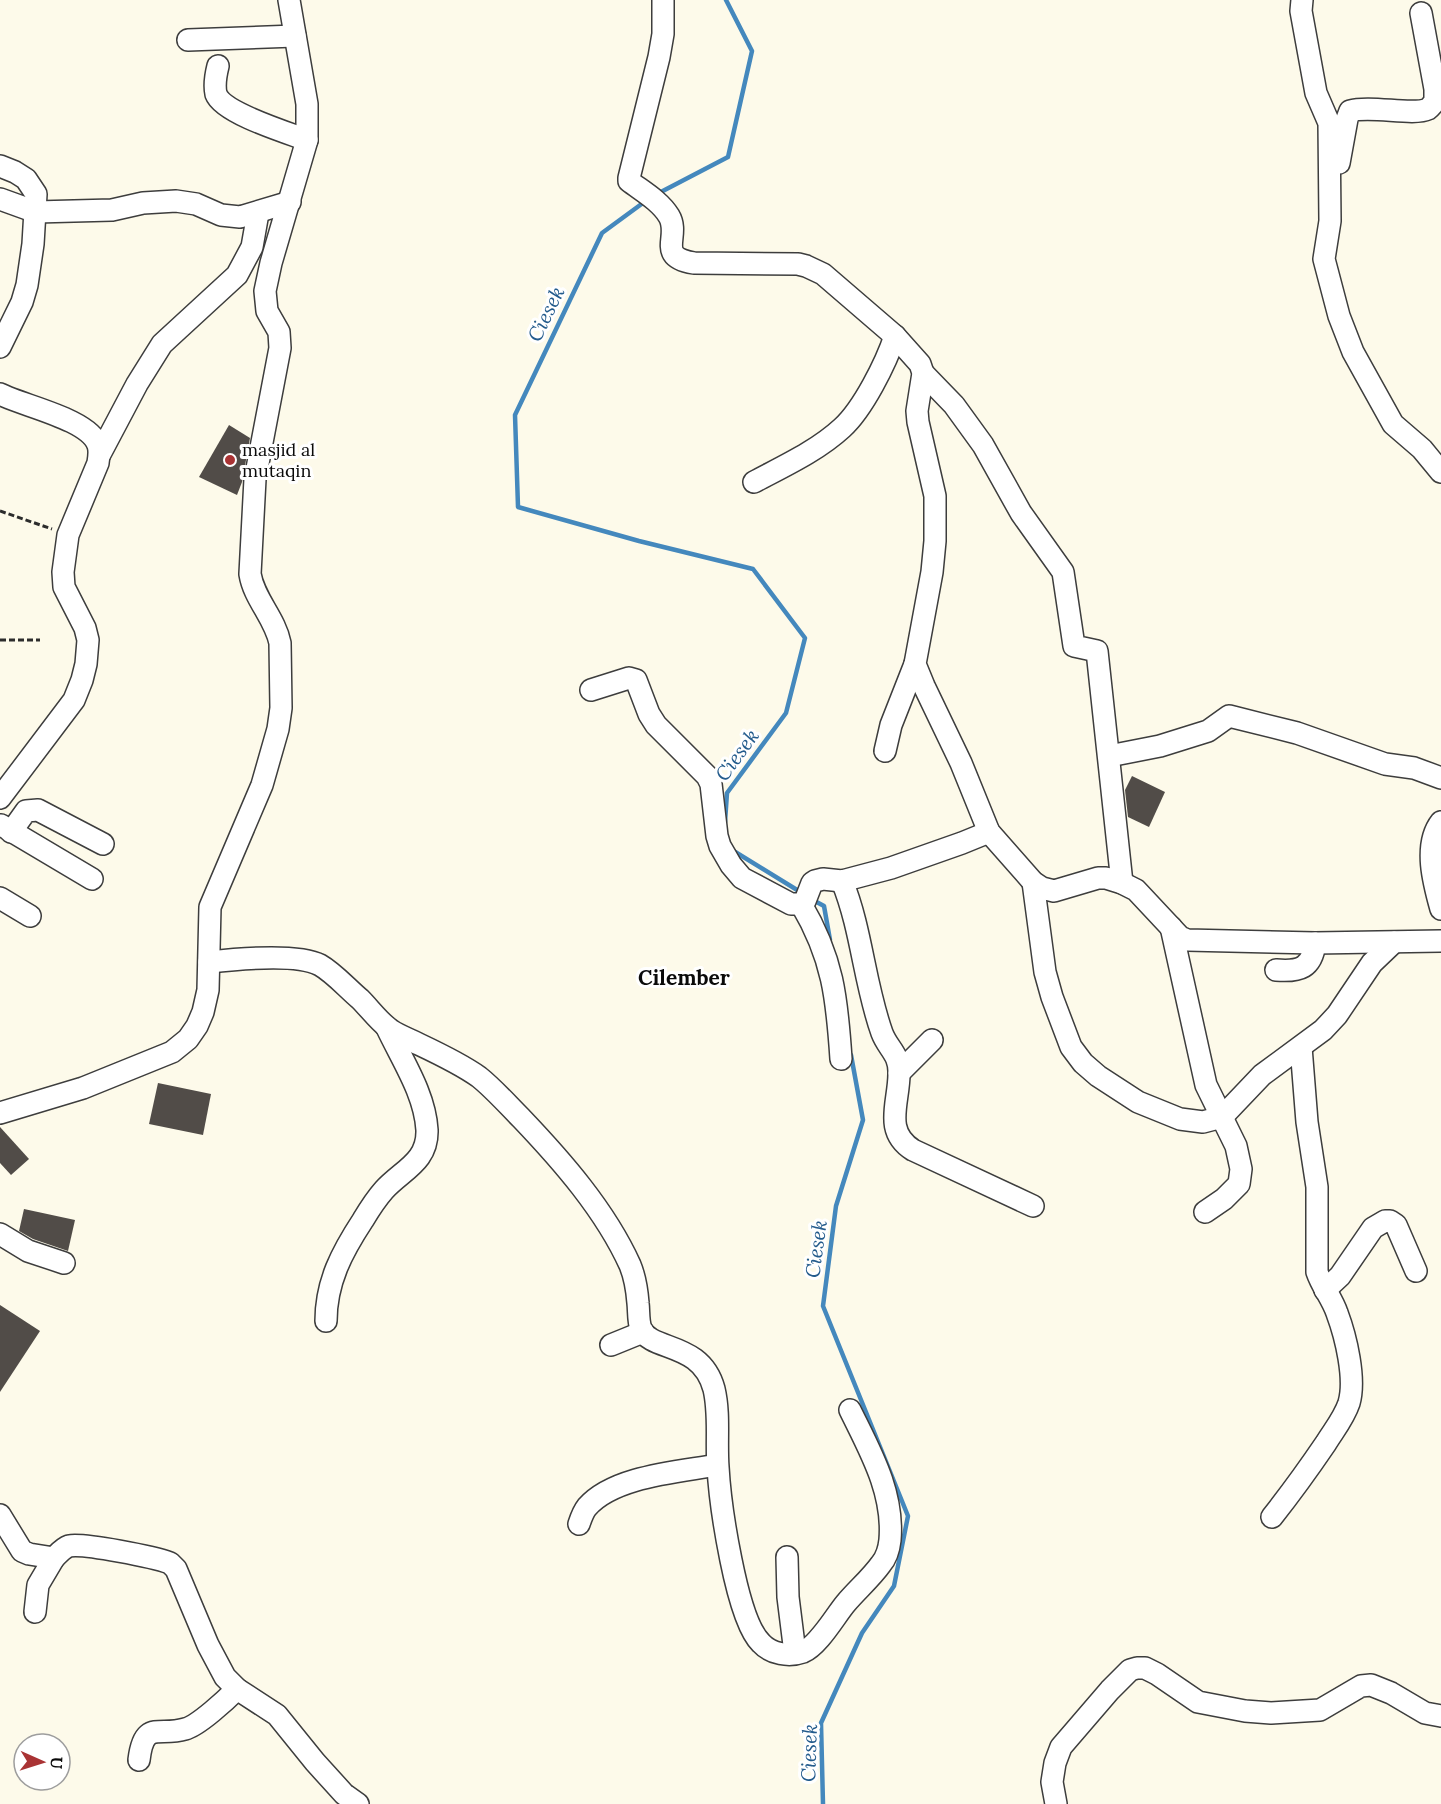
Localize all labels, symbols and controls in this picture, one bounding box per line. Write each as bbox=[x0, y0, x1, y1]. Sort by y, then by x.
water label: Ciesek bbox=[522, 282, 570, 345]
place label: masjid al mutaqin bbox=[242, 438, 315, 482]
marker: masjid al mutaqin bbox=[223, 453, 237, 467]
water label: Ciesek bbox=[709, 724, 764, 786]
district label: Cilember bbox=[638, 964, 730, 991]
water label: Ciesek bbox=[799, 1218, 832, 1280]
water label: Ciesek bbox=[795, 1723, 822, 1783]
north arrow bbox=[12, 1732, 72, 1792]
text: U bbox=[47, 1756, 67, 1769]

